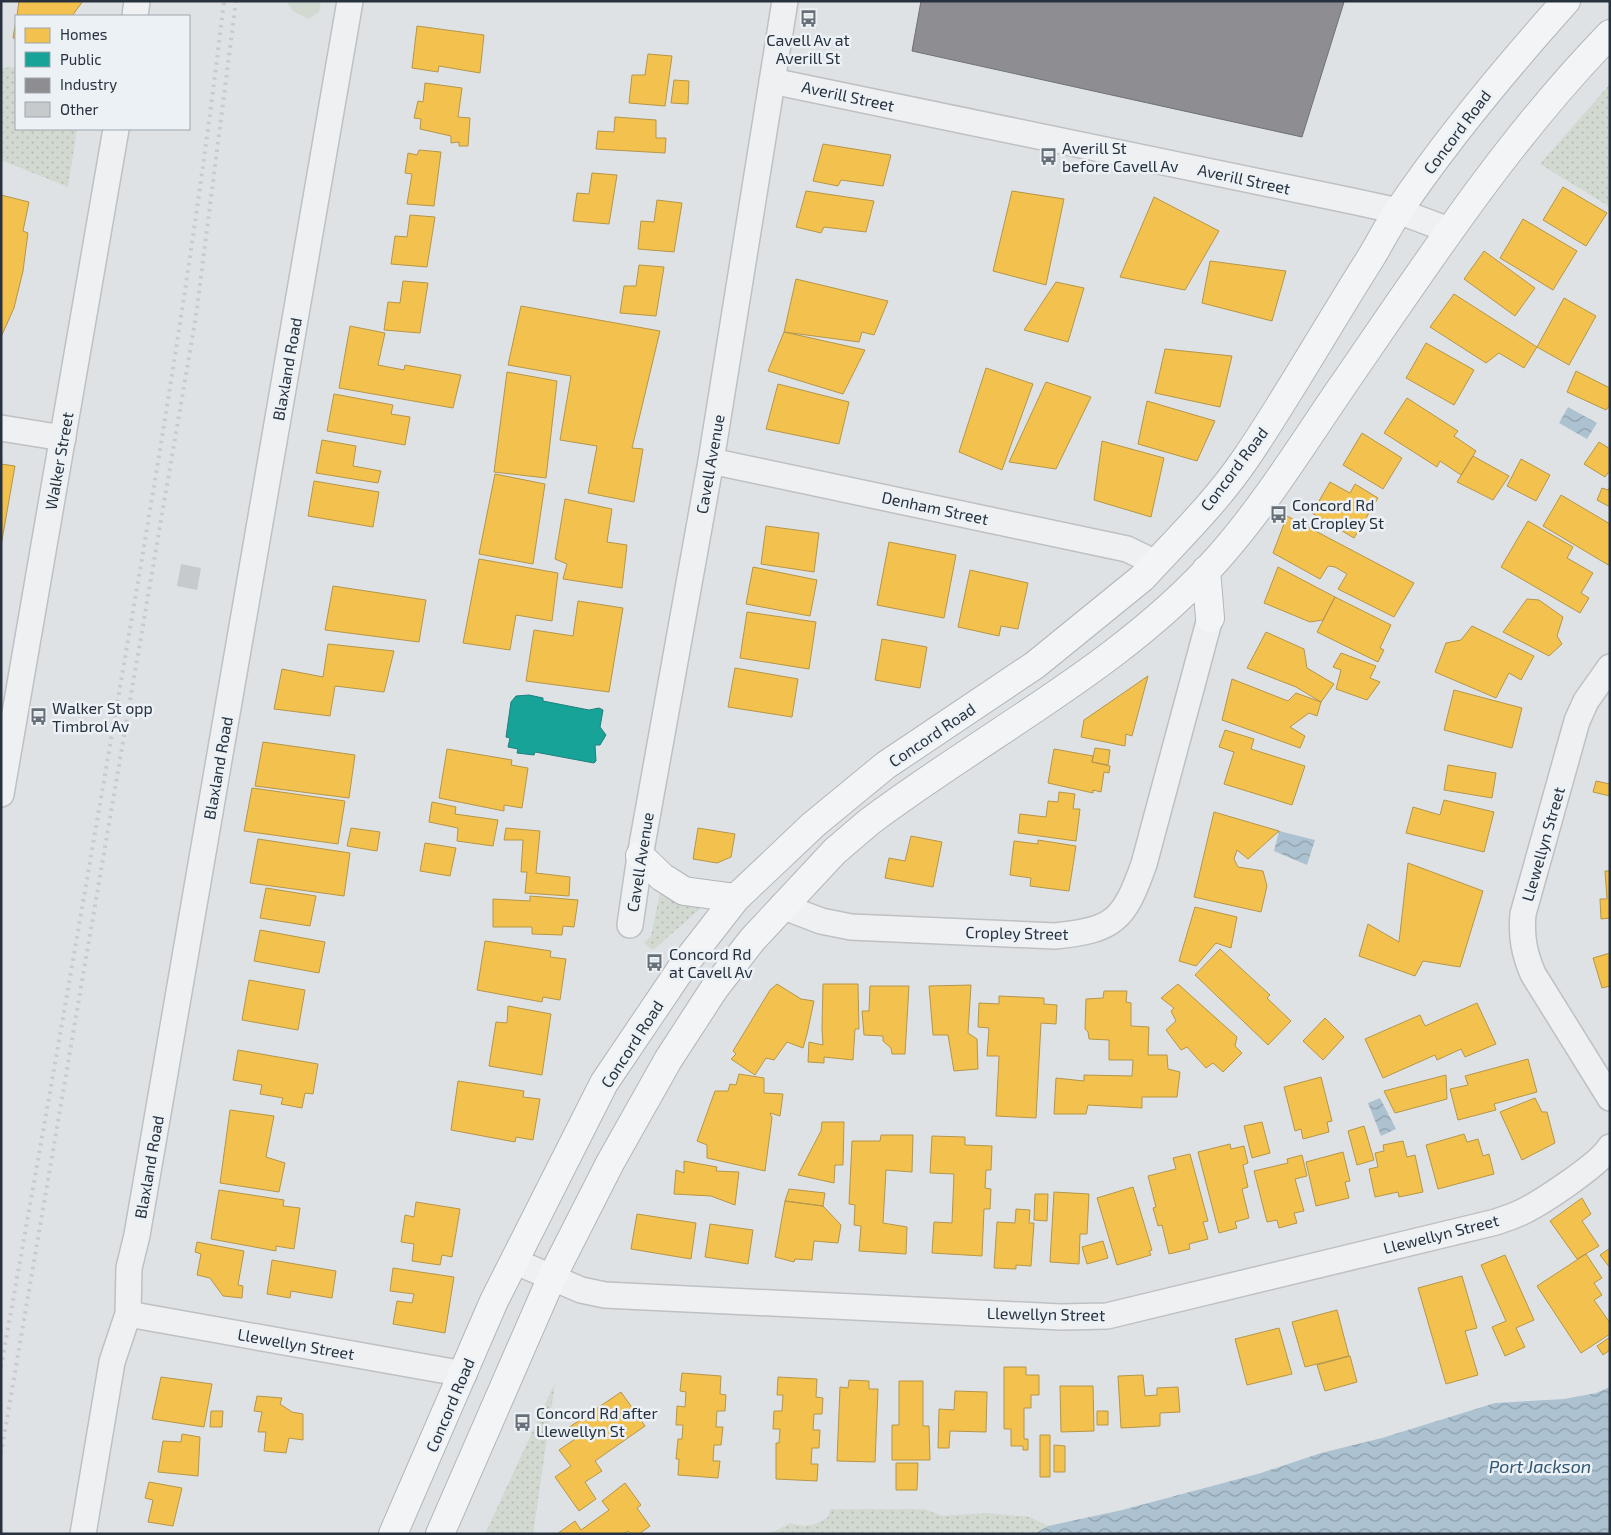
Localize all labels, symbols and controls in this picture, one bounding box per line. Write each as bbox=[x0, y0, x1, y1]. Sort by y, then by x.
bus stop icon: Cavell Av at Averill St bbox=[798, 8, 818, 28]
legend bbox=[15, 15, 190, 130]
text: Homes bbox=[60, 25, 107, 43]
place label: Cavell Av at Averill St bbox=[766, 30, 850, 67]
text: Public bbox=[60, 50, 101, 68]
text: Industry bbox=[60, 75, 117, 93]
street label: Averill Street bbox=[800, 76, 896, 115]
street label: Concord Road bbox=[1419, 86, 1494, 177]
text: Other bbox=[60, 100, 99, 118]
place label: Averill St before Cavell Av bbox=[1062, 138, 1179, 175]
bus stop icon: Averill St before Cavell Av bbox=[1038, 147, 1058, 167]
street label: Averill Street bbox=[1196, 159, 1292, 198]
street label: Blaxland Road bbox=[268, 316, 305, 422]
street label: Walker Street bbox=[41, 410, 76, 511]
street label: Cavell Avenue bbox=[691, 413, 728, 515]
street label: Concord Road bbox=[1196, 423, 1271, 514]
street label: Denham Street bbox=[880, 487, 990, 528]
place label: Concord Rd at Cropley St bbox=[1292, 495, 1384, 532]
bus stop icon: Concord Rd at Cropley St bbox=[1268, 504, 1288, 524]
place label: Walker St opp Timbrol Av bbox=[52, 698, 153, 735]
street label: Concord Road bbox=[885, 699, 979, 770]
bus stop icon: Walker St opp Timbrol Av bbox=[28, 707, 48, 727]
street label: Blaxland Road bbox=[199, 715, 236, 821]
street label: Llewellyn Street bbox=[1517, 784, 1568, 903]
street label: Cavell Avenue bbox=[622, 811, 657, 913]
street label: Cropley Street bbox=[965, 922, 1069, 943]
place label: Concord Rd at Cavell Av bbox=[669, 944, 753, 981]
bus stop icon: Concord Rd at Cavell Av bbox=[645, 953, 665, 973]
street label: Concord Road bbox=[596, 997, 667, 1091]
street label: Blaxland Road bbox=[130, 1114, 167, 1220]
street label: Llewellyn Street bbox=[1381, 1210, 1501, 1257]
street label: Llewellyn Street bbox=[987, 1303, 1105, 1324]
street label: Llewellyn Street bbox=[236, 1324, 356, 1363]
street label: Concord Road bbox=[421, 1355, 478, 1455]
place label: Concord Rd after Llewellyn St bbox=[536, 1403, 658, 1440]
bus stop icon: Concord Rd after Llewellyn St bbox=[512, 1412, 532, 1432]
water label: Port Jackson bbox=[1489, 1455, 1591, 1477]

